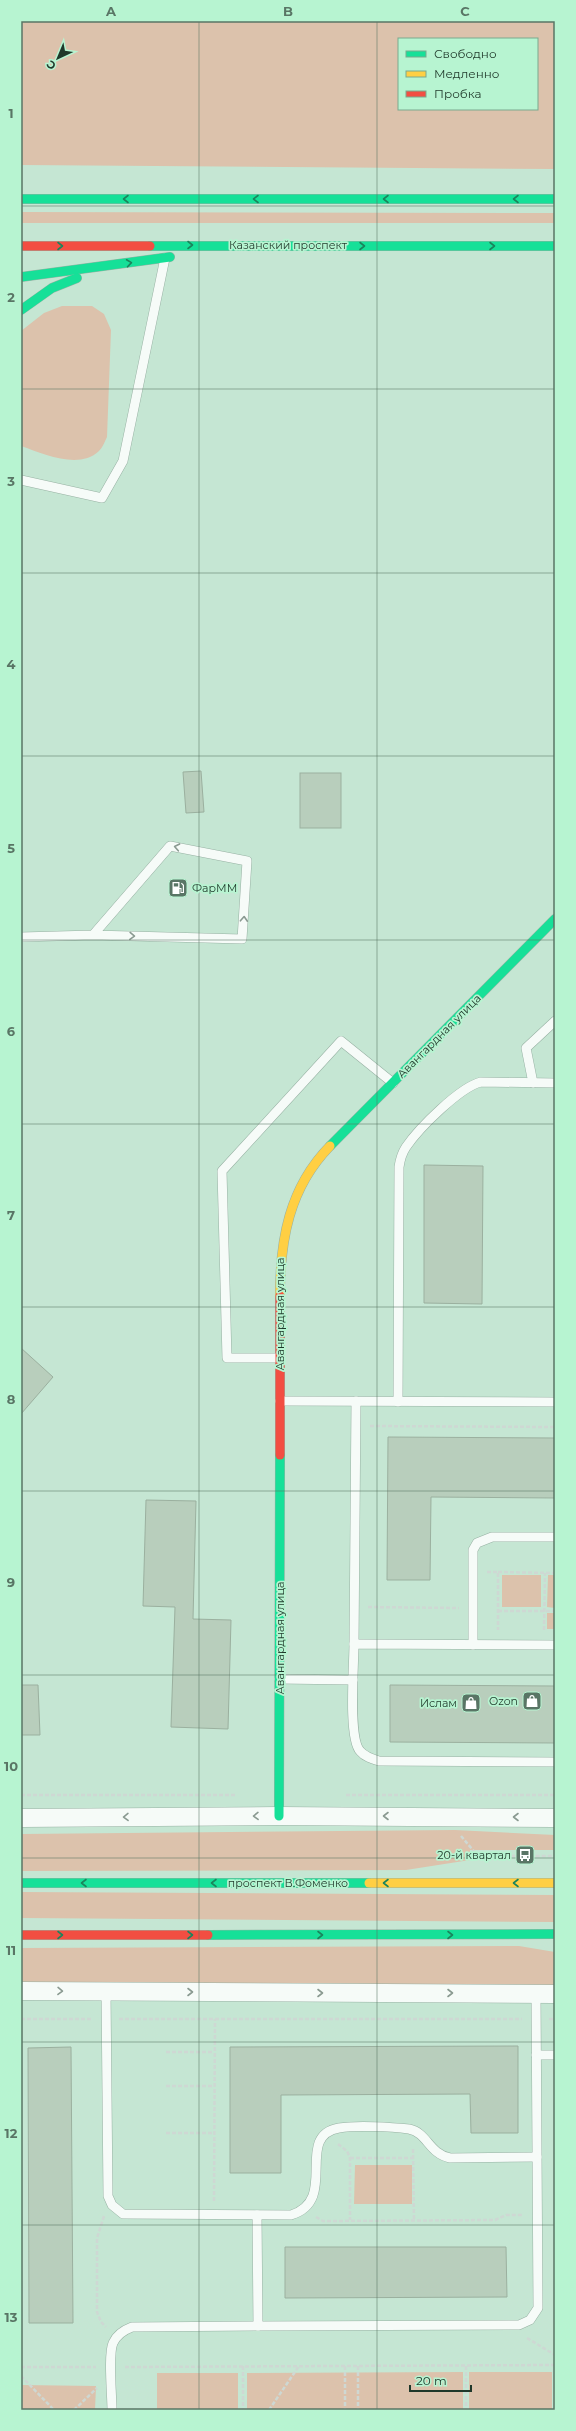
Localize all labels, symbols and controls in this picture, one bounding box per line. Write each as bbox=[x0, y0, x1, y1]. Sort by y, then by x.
text: A bbox=[105, 3, 117, 19]
text: B bbox=[283, 3, 293, 19]
text: C bbox=[460, 3, 470, 19]
north arrow bbox=[38, 38, 78, 78]
legend bbox=[398, 38, 538, 110]
text: Свободно bbox=[434, 46, 497, 61]
text: С bbox=[43, 57, 59, 73]
text: Медленно bbox=[434, 66, 500, 81]
text: Пробка bbox=[434, 86, 482, 101]
text: 1 bbox=[8, 105, 14, 121]
one-way arrow bbox=[123, 195, 129, 203]
one-way arrow bbox=[253, 195, 259, 203]
one-way arrow bbox=[383, 195, 389, 203]
one-way arrow bbox=[513, 195, 519, 203]
street label: Казанский проспект bbox=[229, 238, 348, 252]
one-way arrow bbox=[187, 241, 193, 249]
one-way arrow bbox=[57, 242, 63, 250]
one-way arrow bbox=[359, 242, 365, 250]
one-way arrow bbox=[489, 242, 495, 250]
one-way arrow bbox=[126, 259, 132, 268]
text: 2 bbox=[7, 289, 15, 305]
text: 3 bbox=[6, 473, 15, 489]
text: 4 bbox=[7, 656, 16, 672]
text: 5 bbox=[7, 840, 15, 856]
one-way arrow bbox=[173, 843, 180, 852]
fuel station icon: ФарММ bbox=[167, 877, 189, 899]
place label: ФарММ bbox=[192, 881, 237, 895]
one-way arrow bbox=[239, 916, 248, 922]
one-way arrow bbox=[129, 932, 135, 940]
street label: Авангардная улица bbox=[394, 991, 484, 1081]
text: 6 bbox=[7, 1023, 16, 1039]
text: 7 bbox=[7, 1207, 15, 1223]
street label: Авангардная улица bbox=[273, 1258, 287, 1370]
text: 8 bbox=[7, 1391, 16, 1407]
text: 9 bbox=[7, 1574, 15, 1590]
street label: Авангардная улица bbox=[273, 1582, 287, 1694]
shop icon: Ozon bbox=[521, 1690, 543, 1712]
shop icon: Ислам bbox=[460, 1692, 482, 1714]
place label: Ozon bbox=[489, 1694, 518, 1708]
place label: Ислам bbox=[420, 1696, 457, 1710]
text: 10 bbox=[4, 1758, 18, 1774]
one-way arrow bbox=[253, 1812, 259, 1820]
one-way arrow bbox=[383, 1812, 389, 1821]
one-way arrow bbox=[123, 1813, 129, 1821]
one-way arrow bbox=[513, 1813, 519, 1821]
bus stop icon: 20-й квартал bbox=[514, 1844, 536, 1866]
place label: 20-й квартал bbox=[437, 1848, 511, 1862]
street label: проспект В.Фоменко bbox=[228, 1876, 348, 1890]
one-way arrow bbox=[81, 1879, 87, 1887]
one-way arrow bbox=[211, 1879, 217, 1887]
one-way arrow bbox=[383, 1879, 389, 1887]
one-way arrow bbox=[513, 1879, 519, 1887]
one-way arrow bbox=[57, 1931, 63, 1939]
one-way arrow bbox=[187, 1931, 193, 1939]
one-way arrow bbox=[317, 1931, 323, 1939]
one-way arrow bbox=[447, 1931, 453, 1939]
text: 11 bbox=[6, 1942, 16, 1958]
one-way arrow bbox=[57, 1987, 63, 1995]
one-way arrow bbox=[187, 1988, 193, 1996]
one-way arrow bbox=[317, 1989, 323, 1997]
one-way arrow bbox=[447, 1989, 453, 1997]
text: 12 bbox=[5, 2125, 18, 2141]
text: 13 bbox=[5, 2309, 18, 2325]
scale bar bbox=[410, 2367, 471, 2393]
text: 20 m bbox=[416, 2373, 447, 2388]

